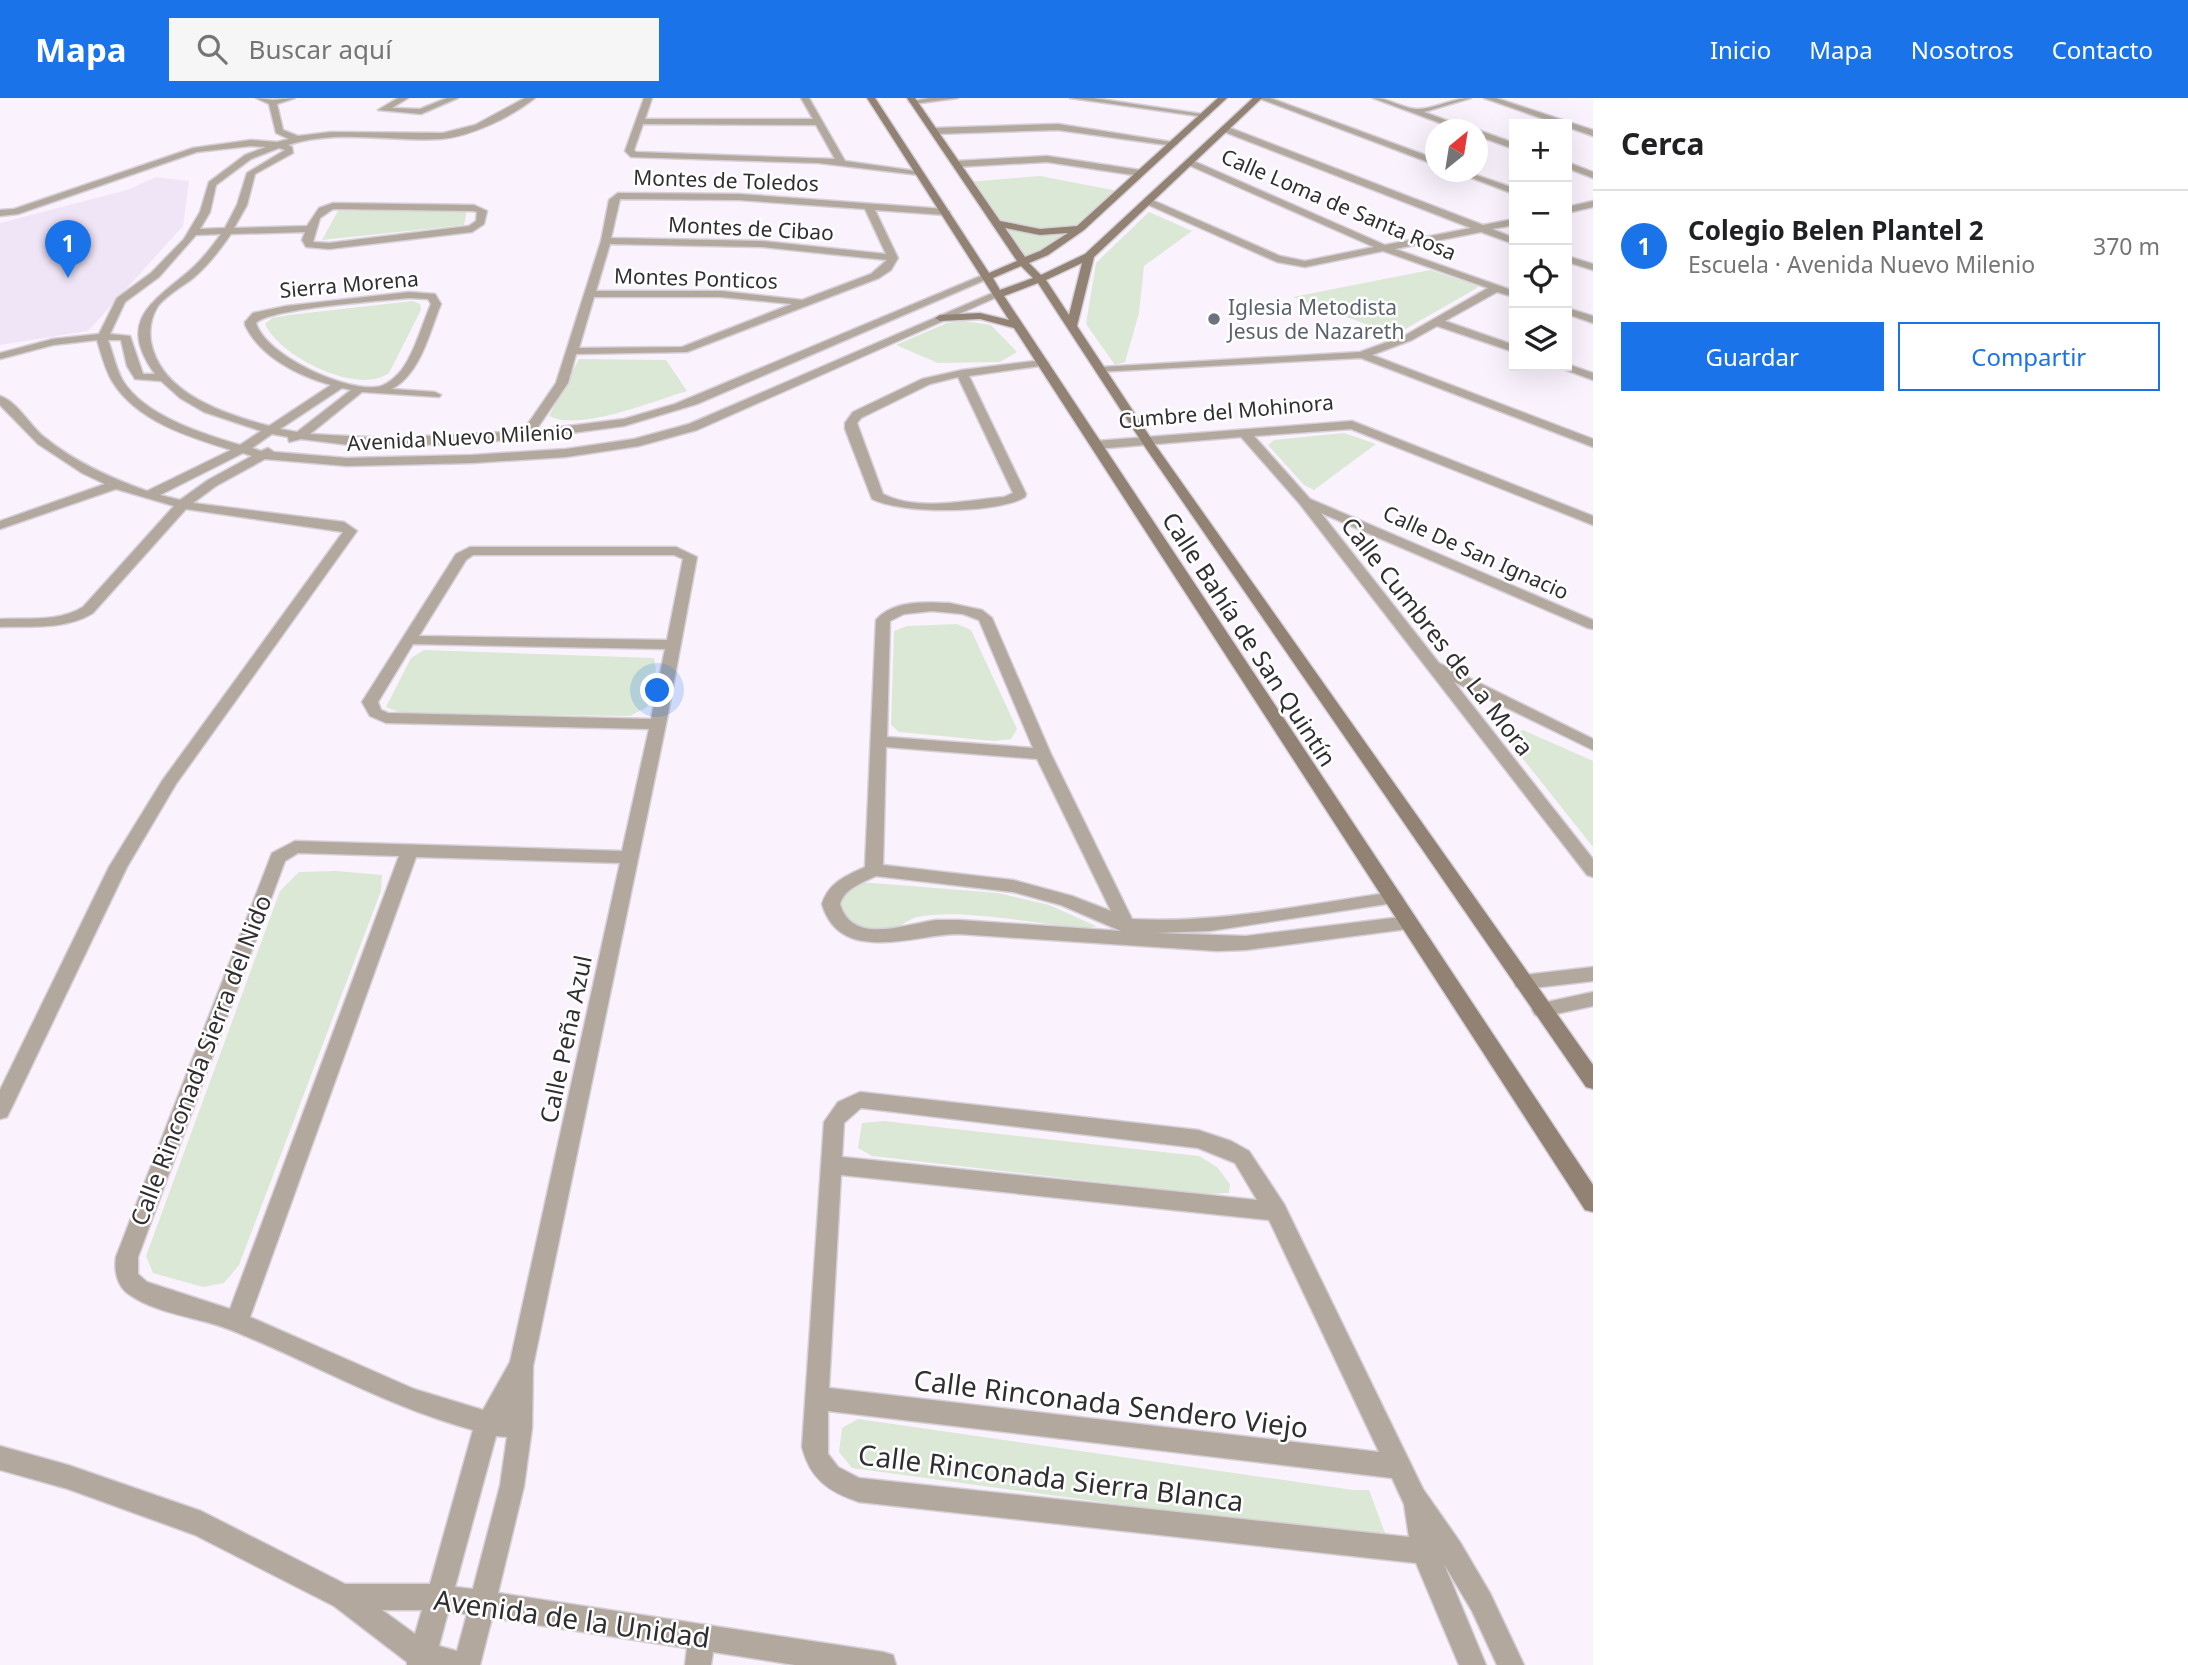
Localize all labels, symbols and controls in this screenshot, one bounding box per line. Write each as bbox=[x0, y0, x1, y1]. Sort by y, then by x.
search box bbox=[169, 18, 659, 81]
text: Mapa bbox=[35, 27, 127, 72]
icon: search bbox=[193, 30, 231, 68]
text: Buscar aquí bbox=[249, 31, 392, 67]
text: Inicio bbox=[1710, 33, 1771, 66]
text: Mapa bbox=[1809, 33, 1873, 66]
text: Nosotros bbox=[1911, 33, 2014, 66]
text: Contacto bbox=[2052, 33, 2153, 66]
north arrow bbox=[1425, 119, 1488, 182]
map controls bbox=[1509, 119, 1572, 371]
button: + bbox=[1509, 119, 1572, 182]
text: Cerca bbox=[1621, 123, 1704, 164]
street label: Calle Loma de Santa Rosa bbox=[1217, 142, 1461, 266]
street label: Montes de Toledos bbox=[633, 163, 819, 197]
button: − bbox=[1509, 182, 1572, 245]
street label: Montes de Cibao bbox=[667, 210, 835, 246]
text: Colegio Belen Plantel 2 bbox=[1688, 212, 1984, 248]
pin: 1 bbox=[45, 220, 91, 278]
text: 1 bbox=[1637, 230, 1651, 262]
text: 370 m bbox=[2093, 230, 2160, 262]
button: locate bbox=[1509, 245, 1572, 308]
text: Escuela · Avenida Nuevo Milenio bbox=[1688, 248, 2035, 280]
street label: Montes Ponticos bbox=[614, 261, 778, 295]
street label: Sierra Morena bbox=[278, 264, 420, 304]
place label: Iglesia Metodista Jesus de Nazareth bbox=[1226, 293, 1404, 345]
button: layers bbox=[1509, 308, 1572, 371]
marker: Iglesia Metodista Jesus de Nazareth bbox=[1206, 311, 1222, 327]
button: Guardar bbox=[1621, 322, 1884, 391]
button: Compartir bbox=[1898, 322, 2160, 391]
street label: Cumbre del Mohinora bbox=[1117, 388, 1335, 434]
street label: Avenida Nuevo Milenio bbox=[346, 417, 574, 457]
street label: Calle De San Ignacio bbox=[1379, 498, 1573, 606]
street label: Calle Bahía de San Quintín bbox=[1155, 505, 1345, 773]
street label: Calle Cumbres de La Mora bbox=[1334, 510, 1542, 762]
your location bbox=[640, 673, 674, 707]
street label: Calle Rinconada Sierra del Nido bbox=[122, 890, 278, 1230]
street label: Calle Peña Azul bbox=[531, 952, 599, 1126]
street label: Calle Rinconada Sendero Viejo bbox=[912, 1360, 1310, 1446]
street label: Calle Rinconada Sierra Blanca bbox=[856, 1434, 1246, 1520]
street label: Avenida de la Unidad bbox=[432, 1580, 712, 1656]

